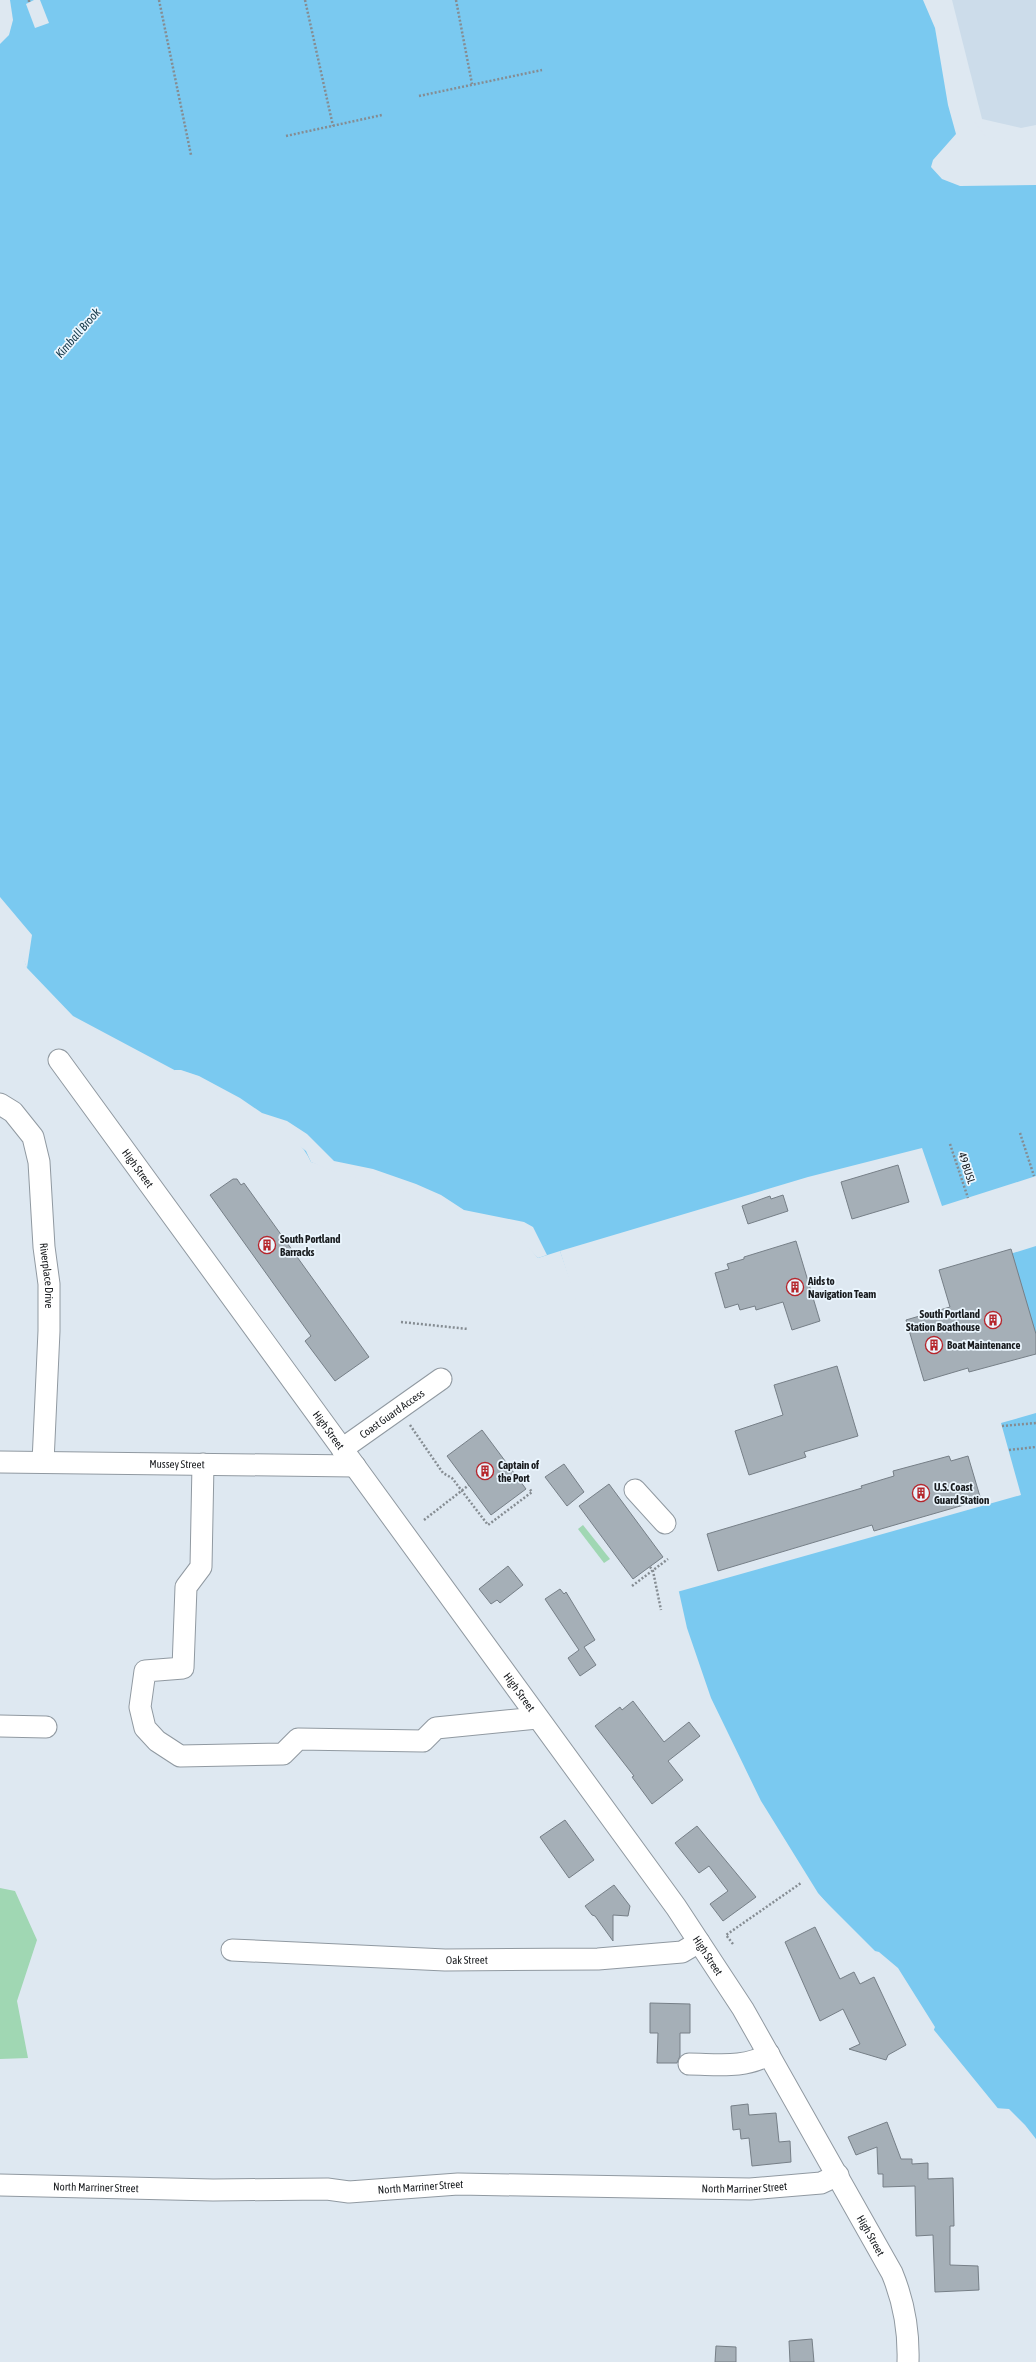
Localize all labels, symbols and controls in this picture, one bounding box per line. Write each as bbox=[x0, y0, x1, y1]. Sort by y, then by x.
water label: Kimball Brook bbox=[53, 305, 104, 361]
street label: High Street bbox=[120, 1147, 156, 1190]
street label: 49 BUSL bbox=[956, 1151, 978, 1186]
place label: South Portland Barracks bbox=[280, 1233, 340, 1258]
building icon: South Portland Barracks bbox=[257, 1235, 277, 1255]
street label: Riverplace Drive bbox=[38, 1243, 55, 1309]
place label: Aids to Navigation Team bbox=[807, 1275, 876, 1300]
building icon: Aids to Navigation Team bbox=[785, 1277, 805, 1297]
place label: South Portland Station Boathouse bbox=[906, 1308, 980, 1333]
building icon: South Portland Station Boathouse bbox=[983, 1310, 1003, 1330]
building icon: Boat Maintenance bbox=[924, 1335, 944, 1355]
place label: Boat Maintenance bbox=[947, 1339, 1020, 1351]
street label: Coast Guard Access bbox=[357, 1387, 427, 1441]
street label: High Street bbox=[311, 1409, 347, 1452]
street label: Mussey Street bbox=[149, 1458, 205, 1470]
place label: Captain of the Port bbox=[497, 1459, 540, 1484]
building icon: Captain of the Port bbox=[475, 1461, 495, 1481]
place label: U.S. Coast Guard Station bbox=[934, 1481, 989, 1506]
building icon: U.S. Coast Guard Station bbox=[911, 1483, 931, 1503]
street label: High Street bbox=[501, 1670, 537, 1714]
street label: High Street bbox=[691, 1934, 725, 1978]
street label: Oak Street bbox=[446, 1954, 488, 1966]
street label: North Marriner Street bbox=[377, 2178, 463, 2196]
street label: North Marriner Street bbox=[53, 2180, 139, 2194]
street label: North Marriner Street bbox=[701, 2180, 788, 2195]
street label: High Street bbox=[855, 2213, 887, 2258]

